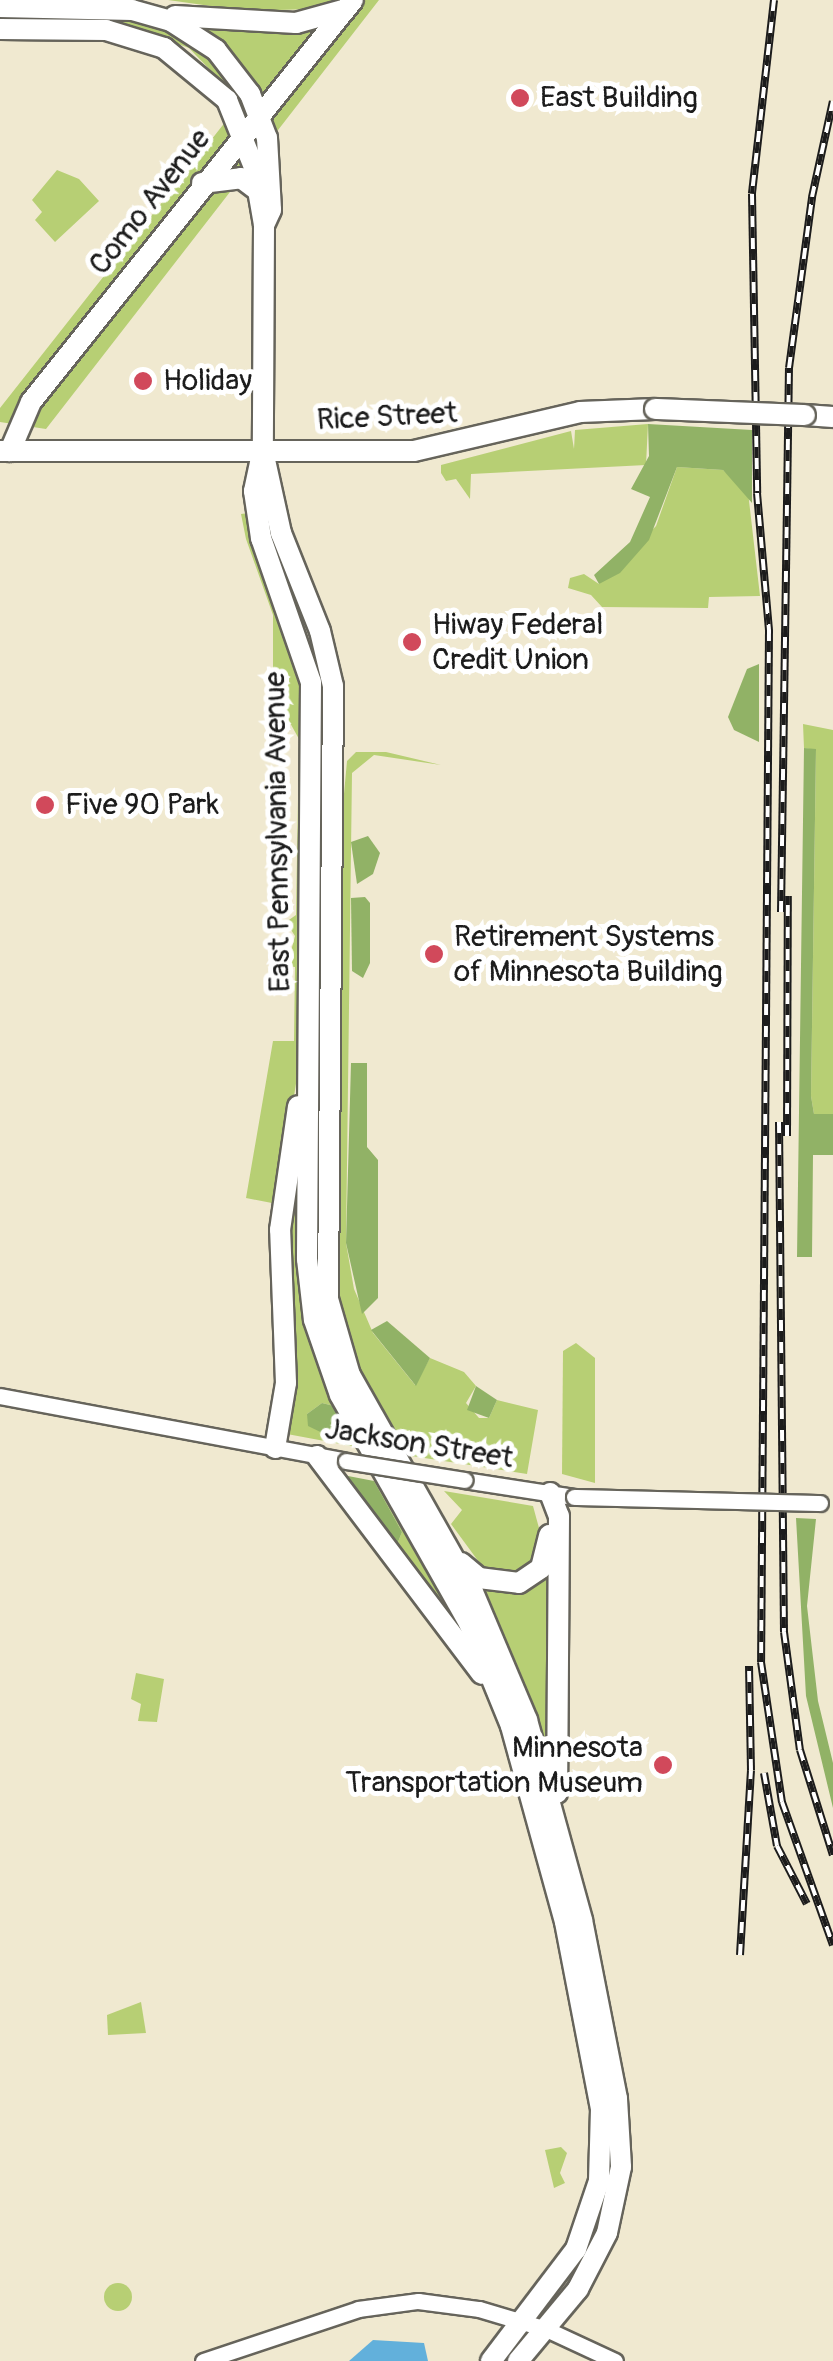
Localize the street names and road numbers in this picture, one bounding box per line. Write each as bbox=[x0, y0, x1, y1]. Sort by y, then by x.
street label: Como Avenue bbox=[82, 122, 218, 282]
street label: Rice Street bbox=[316, 395, 458, 439]
street label: East Pennsylvania Avenue bbox=[257, 671, 299, 993]
street label: Jackson Street bbox=[322, 1411, 516, 1477]

